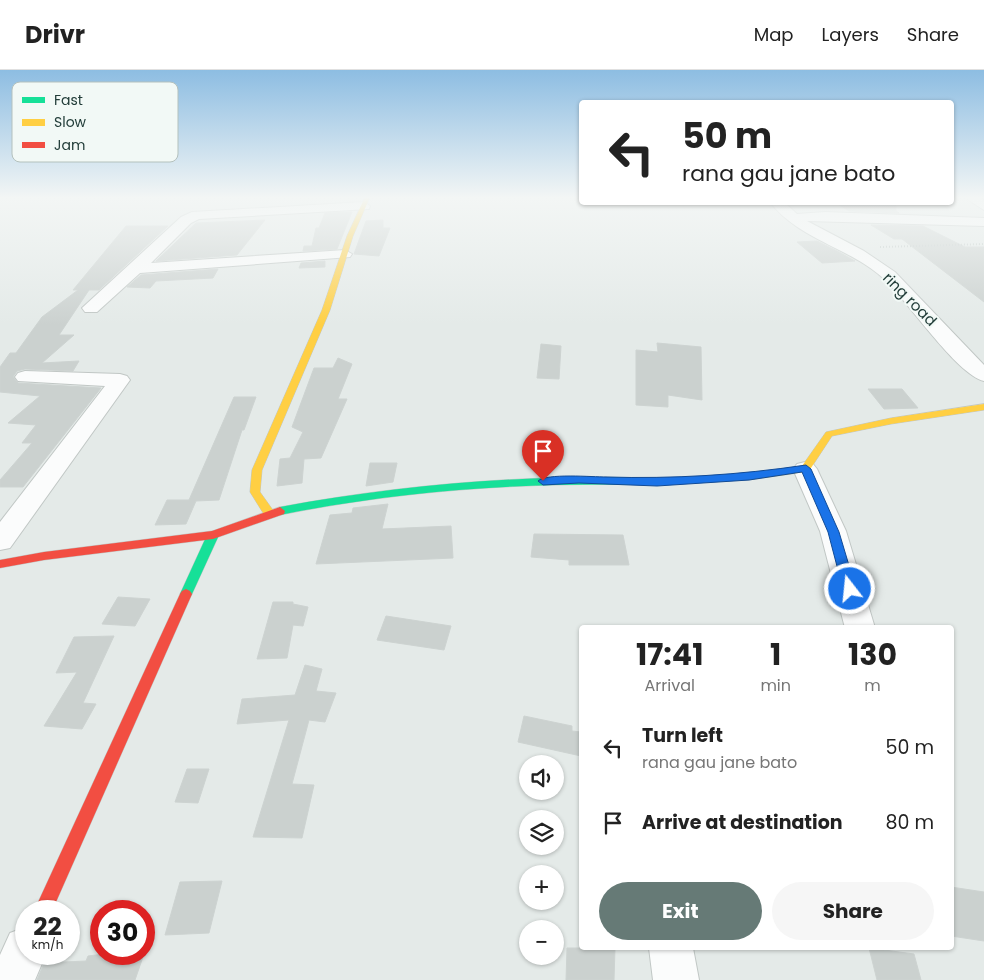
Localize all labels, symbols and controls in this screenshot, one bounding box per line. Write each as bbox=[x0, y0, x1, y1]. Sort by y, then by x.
text: Drivr bbox=[25, 18, 85, 51]
text: Map bbox=[754, 22, 794, 47]
text: Layers bbox=[822, 22, 879, 47]
text: Share bbox=[907, 22, 959, 47]
legend bbox=[12, 82, 178, 162]
text: Fast bbox=[54, 90, 83, 110]
text: 50 m bbox=[682, 111, 772, 160]
text: Slow bbox=[54, 112, 87, 132]
icon: left bbox=[599, 120, 664, 185]
text: Jam bbox=[54, 135, 85, 155]
text: rana gau jane bato bbox=[682, 158, 895, 189]
street label: ring road bbox=[878, 267, 942, 331]
pin bbox=[522, 430, 564, 481]
icon: arrive bbox=[529, 437, 557, 465]
position arrow bbox=[823, 562, 875, 614]
text: 17:41 bbox=[636, 633, 703, 676]
text: 1 bbox=[770, 633, 781, 676]
text: 130 bbox=[848, 633, 897, 676]
text: Arrival bbox=[645, 674, 695, 697]
text: min bbox=[760, 674, 791, 697]
text: m bbox=[864, 674, 881, 697]
text: Turn left bbox=[642, 722, 723, 749]
icon: left bbox=[599, 734, 627, 762]
text: 50 m bbox=[885, 734, 934, 761]
text: rana gau jane bato bbox=[642, 751, 797, 774]
map controls bbox=[519, 755, 564, 965]
button: sound bbox=[519, 755, 564, 800]
icon: arrive bbox=[599, 809, 627, 837]
text: Arrive at destination bbox=[642, 809, 843, 836]
text: 80 m bbox=[885, 809, 934, 836]
button: layers bbox=[519, 810, 564, 855]
button: + bbox=[519, 865, 564, 910]
button: Exit bbox=[599, 882, 762, 940]
button: Share bbox=[772, 882, 934, 940]
speed limit sign: 30 bbox=[90, 900, 155, 965]
text: 22 bbox=[33, 909, 62, 944]
button: − bbox=[519, 920, 564, 965]
text: km/h bbox=[32, 936, 63, 953]

